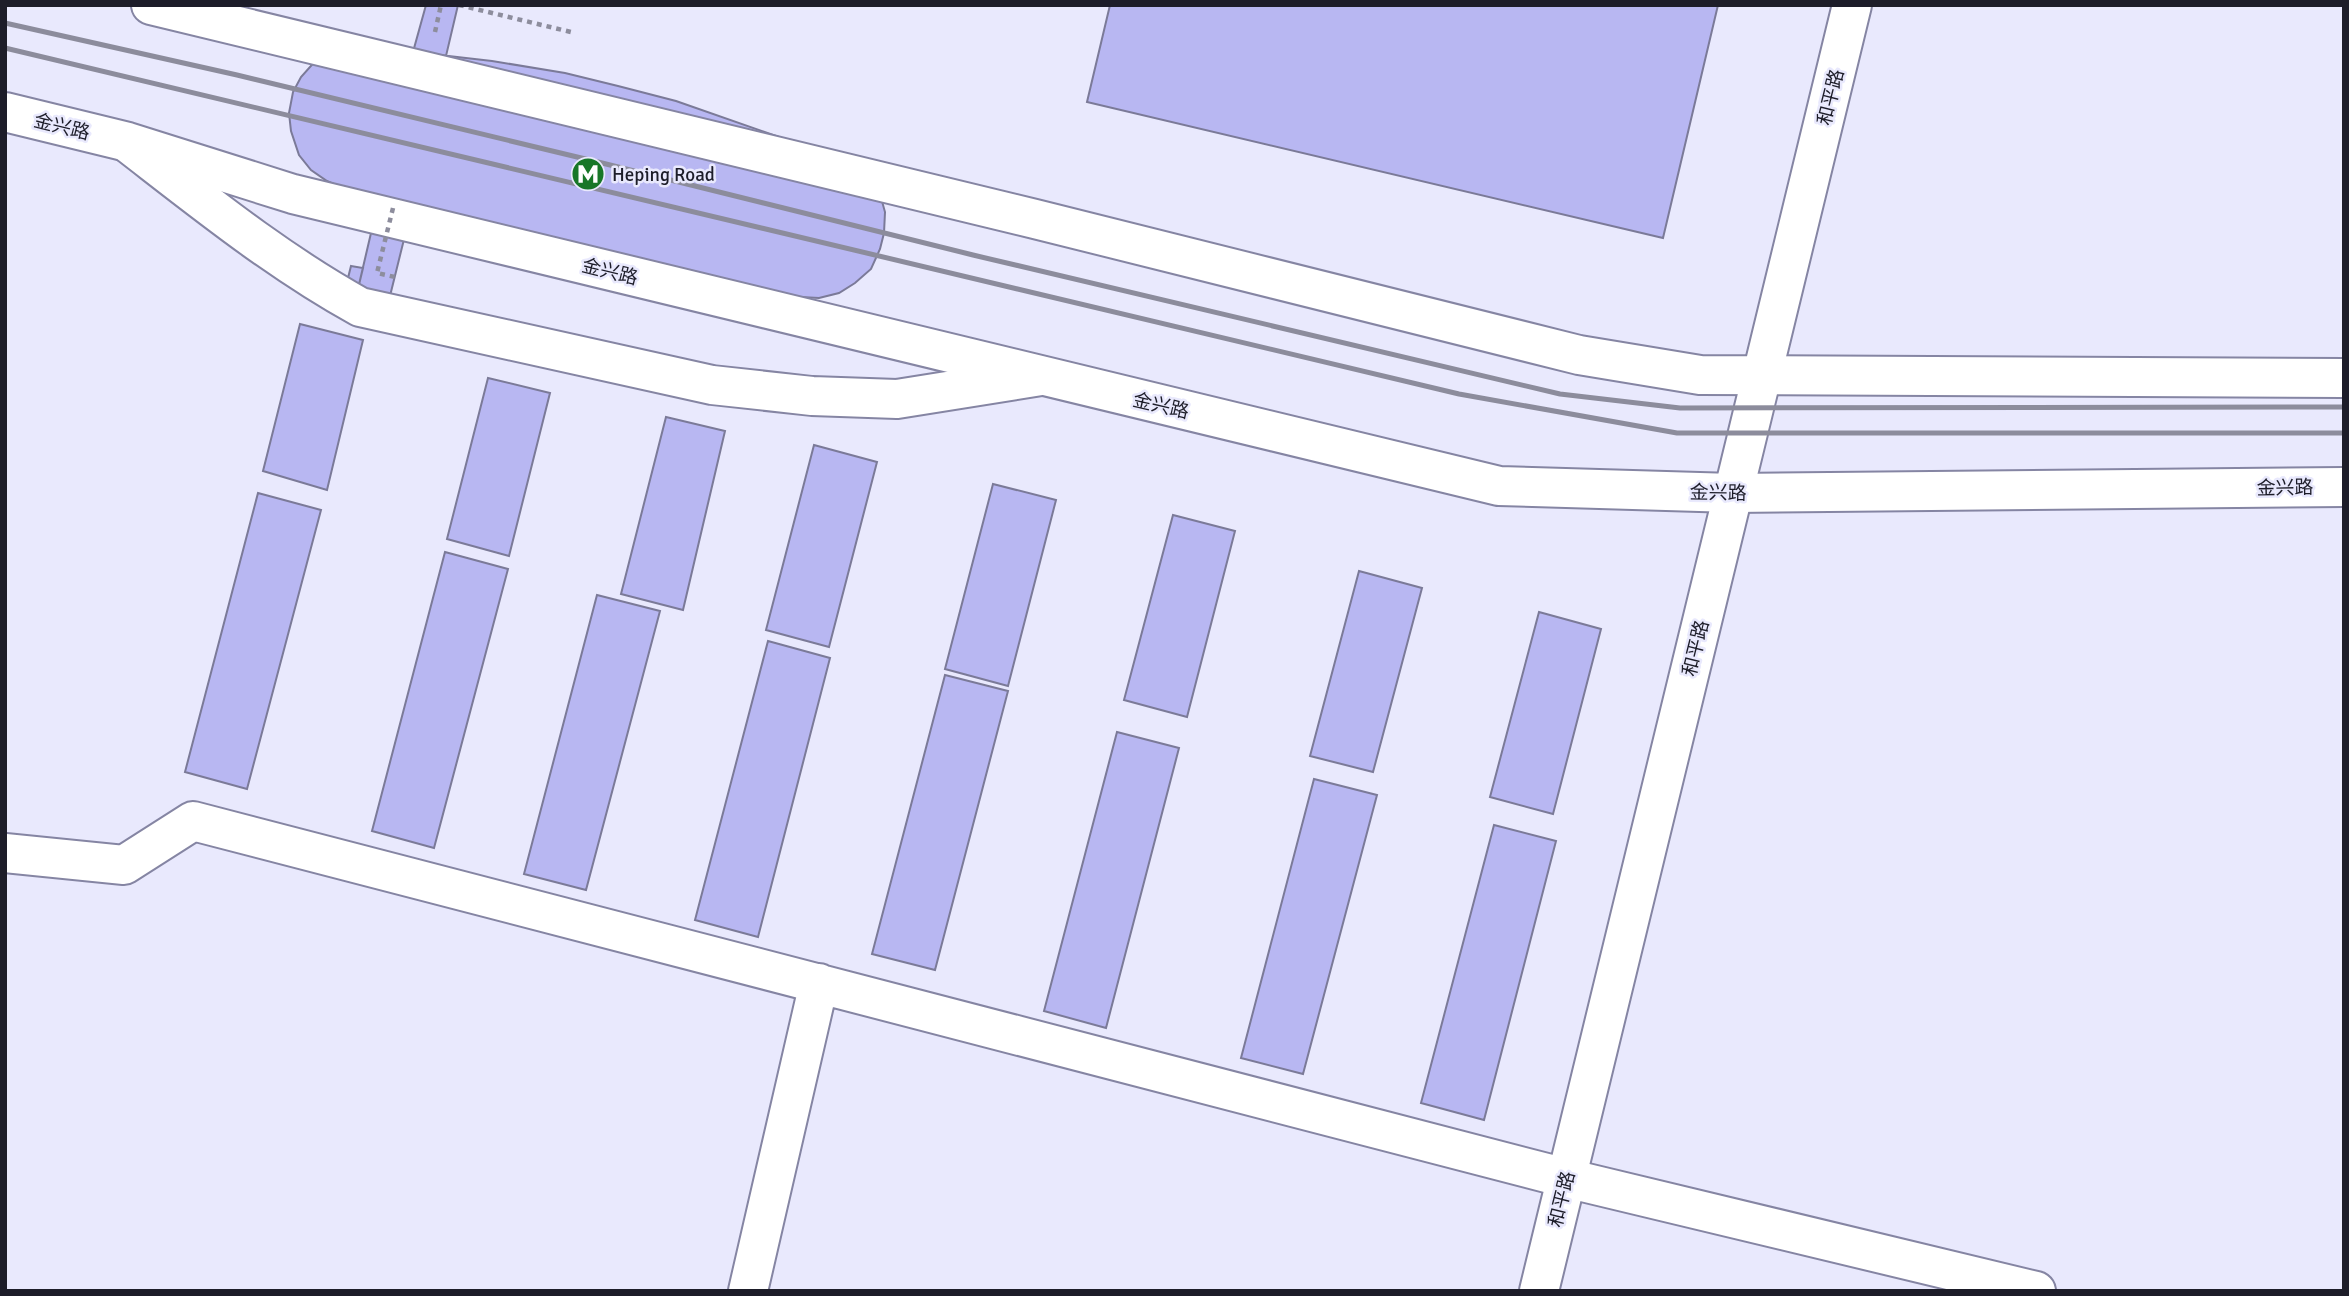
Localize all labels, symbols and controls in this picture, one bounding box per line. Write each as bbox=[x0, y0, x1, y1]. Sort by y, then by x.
street label: 和平路 bbox=[1812, 67, 1850, 128]
street label: 金兴路 bbox=[31, 108, 92, 146]
metro station icon: Heping Road bbox=[569, 155, 607, 193]
place label: Heping Road bbox=[612, 163, 715, 187]
street label: 金兴路 bbox=[579, 253, 640, 291]
street label: 金兴路 bbox=[1130, 388, 1191, 424]
street label: 金兴路 bbox=[2256, 476, 2314, 500]
street label: 金兴路 bbox=[1689, 481, 1747, 505]
street label: 和平路 bbox=[1677, 618, 1715, 679]
street label: 和平路 bbox=[1543, 1169, 1581, 1230]

